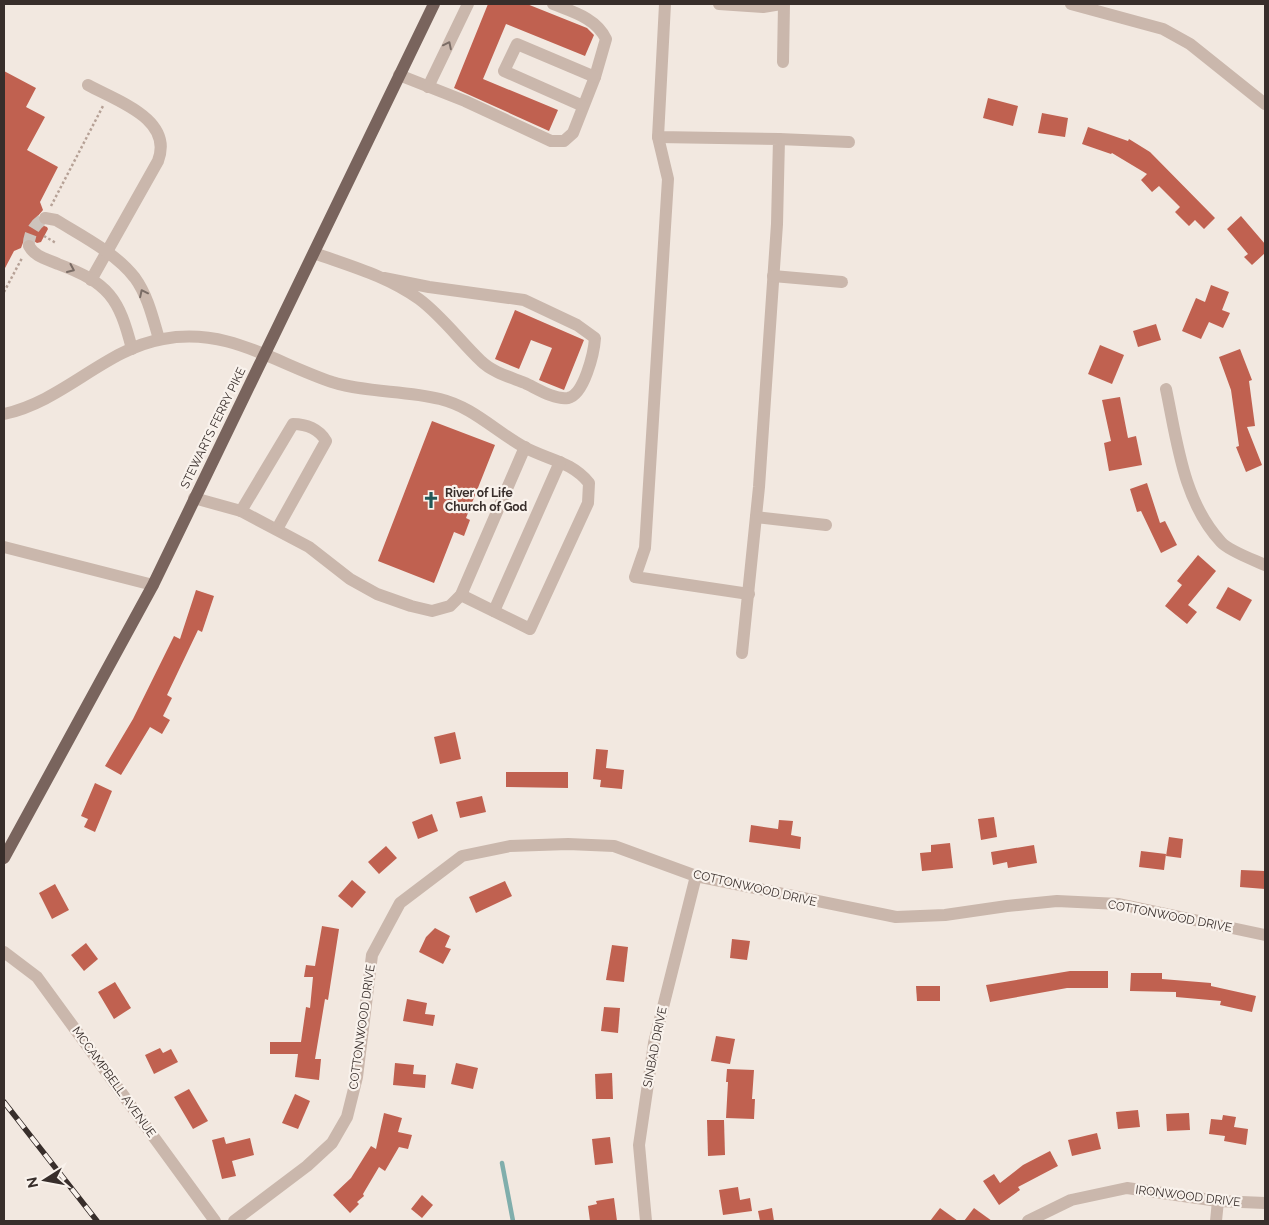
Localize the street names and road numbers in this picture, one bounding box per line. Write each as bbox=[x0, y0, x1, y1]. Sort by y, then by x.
street label: STEWARTS FERRY PIKE bbox=[178, 365, 248, 491]
street label: COTTONWOOD DRIVE bbox=[692, 867, 818, 909]
street label: COTTONWOOD DRIVE bbox=[1107, 897, 1233, 935]
street label: COTTONWOOD DRIVE bbox=[346, 964, 378, 1090]
street label: SINBAD DRIVE bbox=[640, 1005, 670, 1089]
street label: MCCAMPBELL AVENUE bbox=[69, 1024, 159, 1140]
street label: IRONWOOD DRIVE bbox=[1135, 1183, 1241, 1209]

